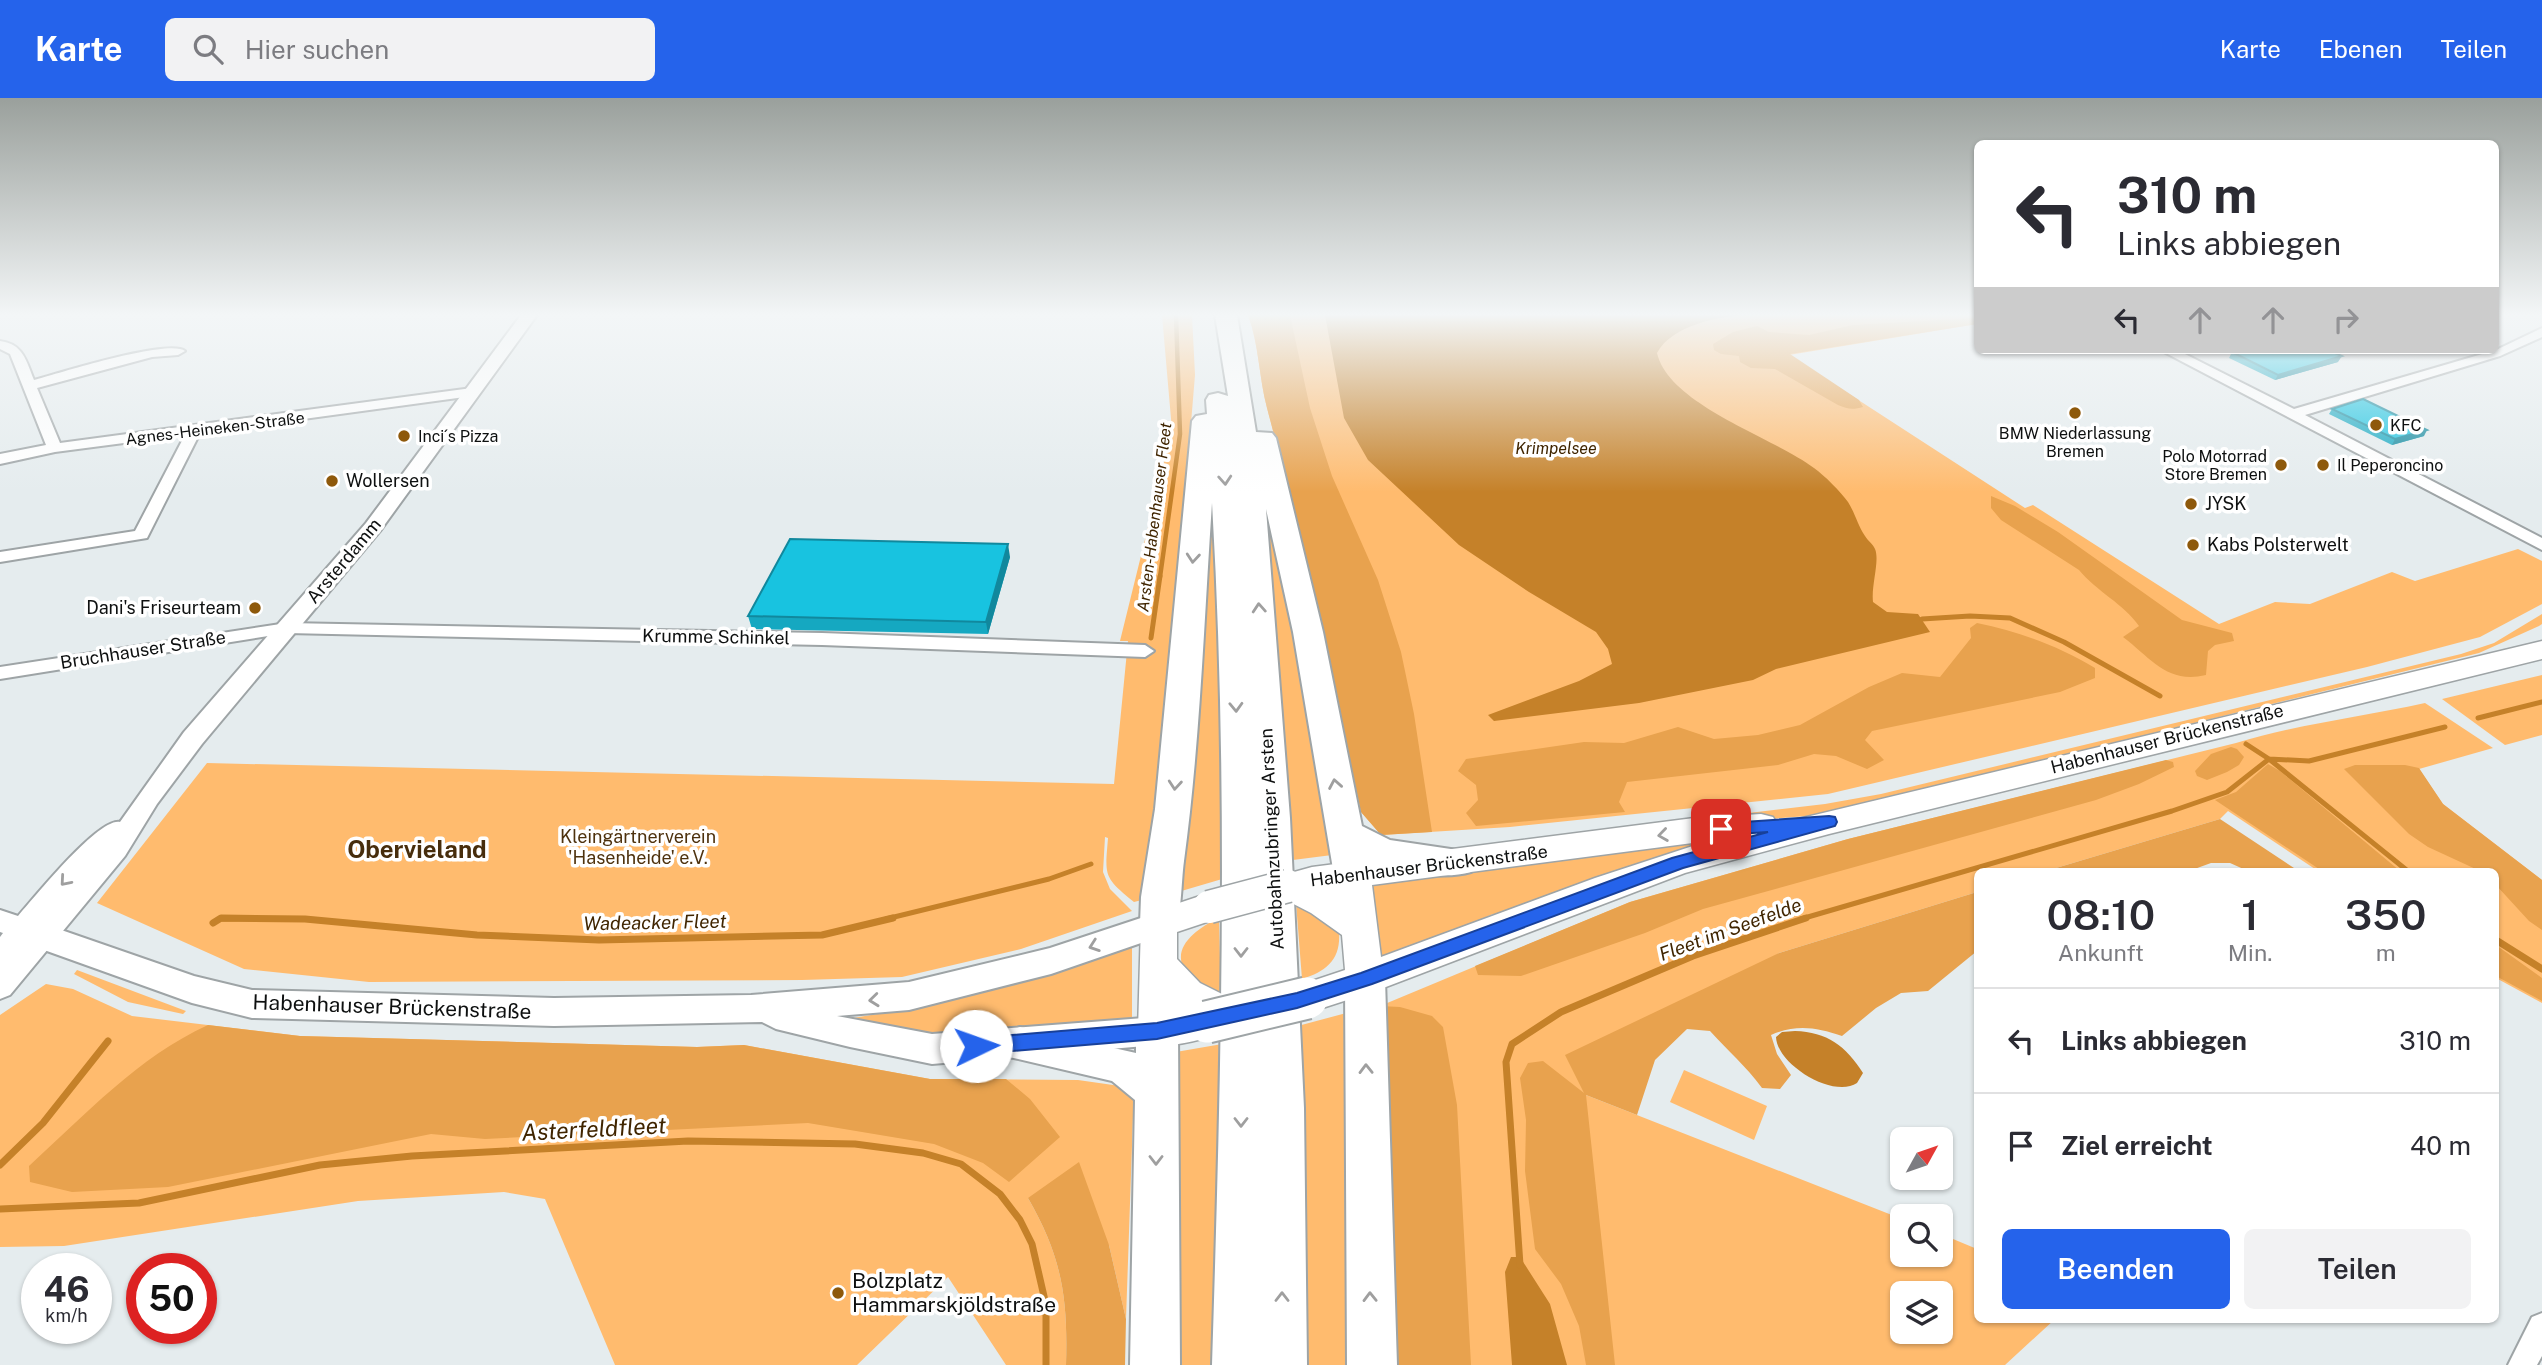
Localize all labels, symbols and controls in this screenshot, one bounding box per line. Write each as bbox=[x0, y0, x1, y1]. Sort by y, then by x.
search box bbox=[165, 18, 655, 81]
text: Karte bbox=[35, 30, 123, 68]
icon: search bbox=[189, 30, 227, 68]
text: Hier suchen bbox=[245, 34, 389, 65]
text: Karte bbox=[2220, 35, 2281, 63]
text: Ebenen bbox=[2319, 35, 2403, 63]
text: Teilen bbox=[2441, 35, 2507, 63]
text: 310 m bbox=[2117, 166, 2257, 224]
icon: left bbox=[2002, 168, 2093, 259]
text: Links abbiegen bbox=[2117, 225, 2341, 262]
icon: left bbox=[2108, 301, 2146, 339]
icon: ahead bbox=[2181, 301, 2219, 339]
icon: ahead bbox=[2254, 301, 2292, 339]
icon: right bbox=[2327, 301, 2365, 339]
marker: BMW Niederlassung Bremen bbox=[2067, 405, 2083, 421]
street label: Agnes-Heineken-Straße bbox=[125, 408, 306, 449]
place label: KFC bbox=[2390, 416, 2421, 435]
marker: KFC bbox=[2368, 417, 2384, 433]
water label: Arsten-Habenhauser Fleet bbox=[1133, 421, 1176, 613]
place label: BMW Niederlassung Bremen bbox=[1999, 424, 2151, 461]
place label: Inci´s Pizza bbox=[418, 427, 498, 446]
marker: Inci´s Pizza bbox=[396, 428, 412, 444]
water label: Krimpelsee bbox=[1515, 439, 1597, 458]
place label: Polo Motorrad Store Bremen bbox=[2162, 447, 2267, 484]
place label: Il Peperoncino bbox=[2337, 456, 2443, 475]
marker: Polo Motorrad Store Bremen bbox=[2273, 457, 2289, 473]
marker: Il Peperoncino bbox=[2315, 457, 2331, 473]
place label: Wollersen bbox=[346, 470, 430, 491]
marker: Wollersen bbox=[324, 473, 340, 489]
one-way arrow bbox=[1217, 474, 1232, 485]
place label: JYSK bbox=[2205, 493, 2246, 514]
marker: JYSK bbox=[2183, 496, 2199, 512]
street label: Arsterdamm bbox=[302, 514, 385, 607]
place label: Kabs Polsterwelt bbox=[2207, 534, 2349, 555]
marker: Kabs Polsterwelt bbox=[2185, 537, 2201, 553]
one-way arrow bbox=[1186, 553, 1201, 564]
place label: Dani's Friseurteam bbox=[86, 597, 241, 618]
marker: Dani's Friseurteam bbox=[247, 600, 263, 616]
one-way arrow bbox=[1252, 602, 1267, 613]
street label: Krumme Schinkel bbox=[642, 625, 790, 648]
street label: Bruchhauser Straße bbox=[59, 626, 227, 673]
street label: Habenhauser Brückenstraße bbox=[2048, 699, 2285, 778]
one-way arrow bbox=[1228, 702, 1243, 713]
street label: Autobahnzubringer Arsten bbox=[1255, 728, 1288, 950]
one-way arrow bbox=[1328, 778, 1343, 790]
one-way arrow bbox=[1168, 780, 1183, 791]
pin bbox=[1691, 799, 1751, 859]
icon: arrive bbox=[1702, 810, 1740, 848]
park label: Kleingärtnerverein 'Hasenheide' e.V. bbox=[560, 826, 716, 868]
one-way arrow bbox=[1657, 827, 1669, 842]
district label: Obervieland bbox=[347, 835, 487, 863]
street label: Habenhauser Brückenstraße bbox=[1309, 841, 1549, 891]
one-way arrow bbox=[61, 873, 73, 886]
text: 08:10 bbox=[2047, 890, 2155, 939]
text: 1 bbox=[2241, 890, 2259, 939]
text: 350 bbox=[2345, 890, 2426, 939]
water label: Fleet im Seefelde bbox=[1656, 893, 1804, 965]
water label: Wadeacker Fleet bbox=[583, 910, 727, 934]
one-way arrow bbox=[1088, 938, 1101, 952]
text: Ankunft bbox=[2058, 939, 2144, 966]
text: Min. bbox=[2228, 939, 2272, 966]
text: m bbox=[2376, 939, 2396, 966]
one-way arrow bbox=[1233, 948, 1249, 958]
street label: Habenhauser Brückenstraße bbox=[252, 989, 532, 1024]
one-way arrow bbox=[868, 992, 879, 1007]
position arrow bbox=[939, 1009, 1013, 1083]
icon: left bbox=[2002, 1022, 2040, 1060]
text: Links abbiegen bbox=[2061, 1025, 2247, 1056]
text: 310 m bbox=[2399, 1025, 2471, 1056]
one-way arrow bbox=[1359, 1064, 1374, 1075]
water label: Asterfeldfleet bbox=[521, 1111, 667, 1146]
one-way arrow bbox=[1233, 1118, 1249, 1128]
north arrow bbox=[1890, 1127, 1953, 1190]
map controls bbox=[1890, 1127, 1953, 1344]
icon: arrive bbox=[2002, 1127, 2040, 1165]
text: Ziel erreicht bbox=[2061, 1130, 2213, 1161]
text: 40 m bbox=[2410, 1130, 2471, 1161]
one-way arrow bbox=[1148, 1156, 1164, 1166]
button: search bbox=[1890, 1204, 1953, 1267]
button: Beenden bbox=[2002, 1229, 2230, 1309]
button: Teilen bbox=[2244, 1229, 2471, 1309]
speed limit sign: 50 bbox=[126, 1253, 217, 1344]
place label: Bolzplatz Hammarskjöldstraße bbox=[852, 1268, 1056, 1317]
text: 46 bbox=[43, 1269, 90, 1310]
button: layers bbox=[1890, 1281, 1953, 1344]
marker: Bolzplatz Hammarskjöldstraße bbox=[830, 1285, 846, 1301]
one-way arrow bbox=[1274, 1291, 1290, 1302]
one-way arrow bbox=[1363, 1291, 1378, 1302]
text: km/h bbox=[45, 1305, 88, 1326]

